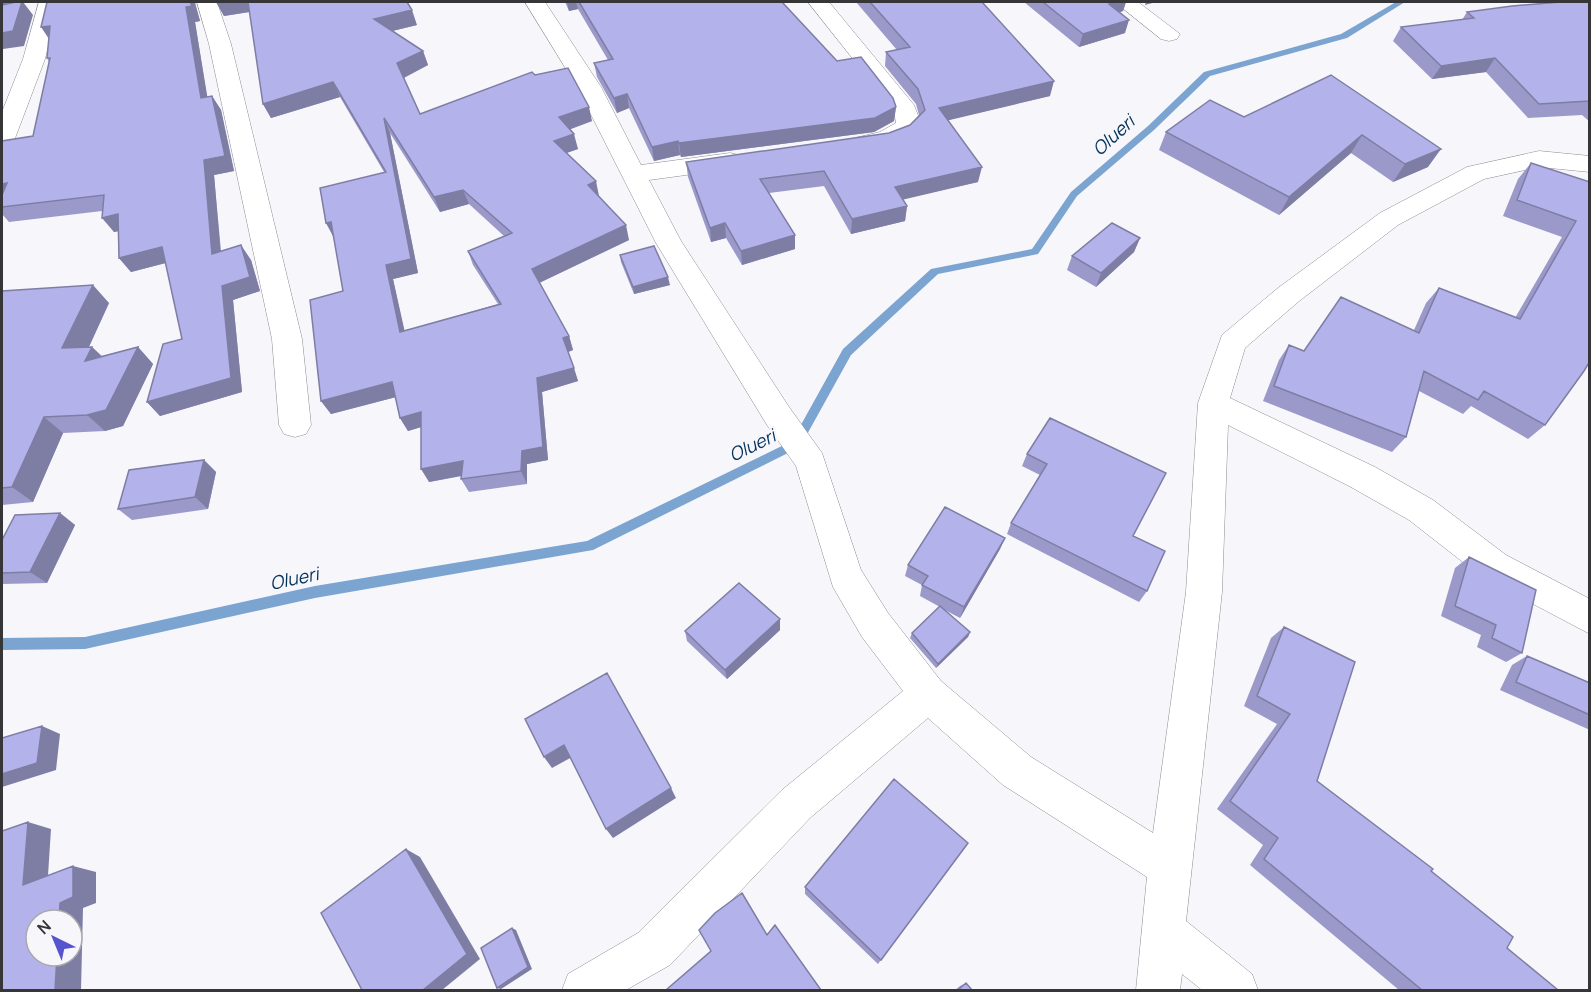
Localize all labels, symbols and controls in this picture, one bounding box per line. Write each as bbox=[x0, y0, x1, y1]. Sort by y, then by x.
water label: Olueri bbox=[1087, 108, 1141, 160]
water label: Olueri bbox=[725, 422, 782, 467]
water label: Olueri bbox=[267, 561, 323, 595]
north arrow bbox=[24, 908, 84, 968]
text: N bbox=[32, 915, 55, 939]

